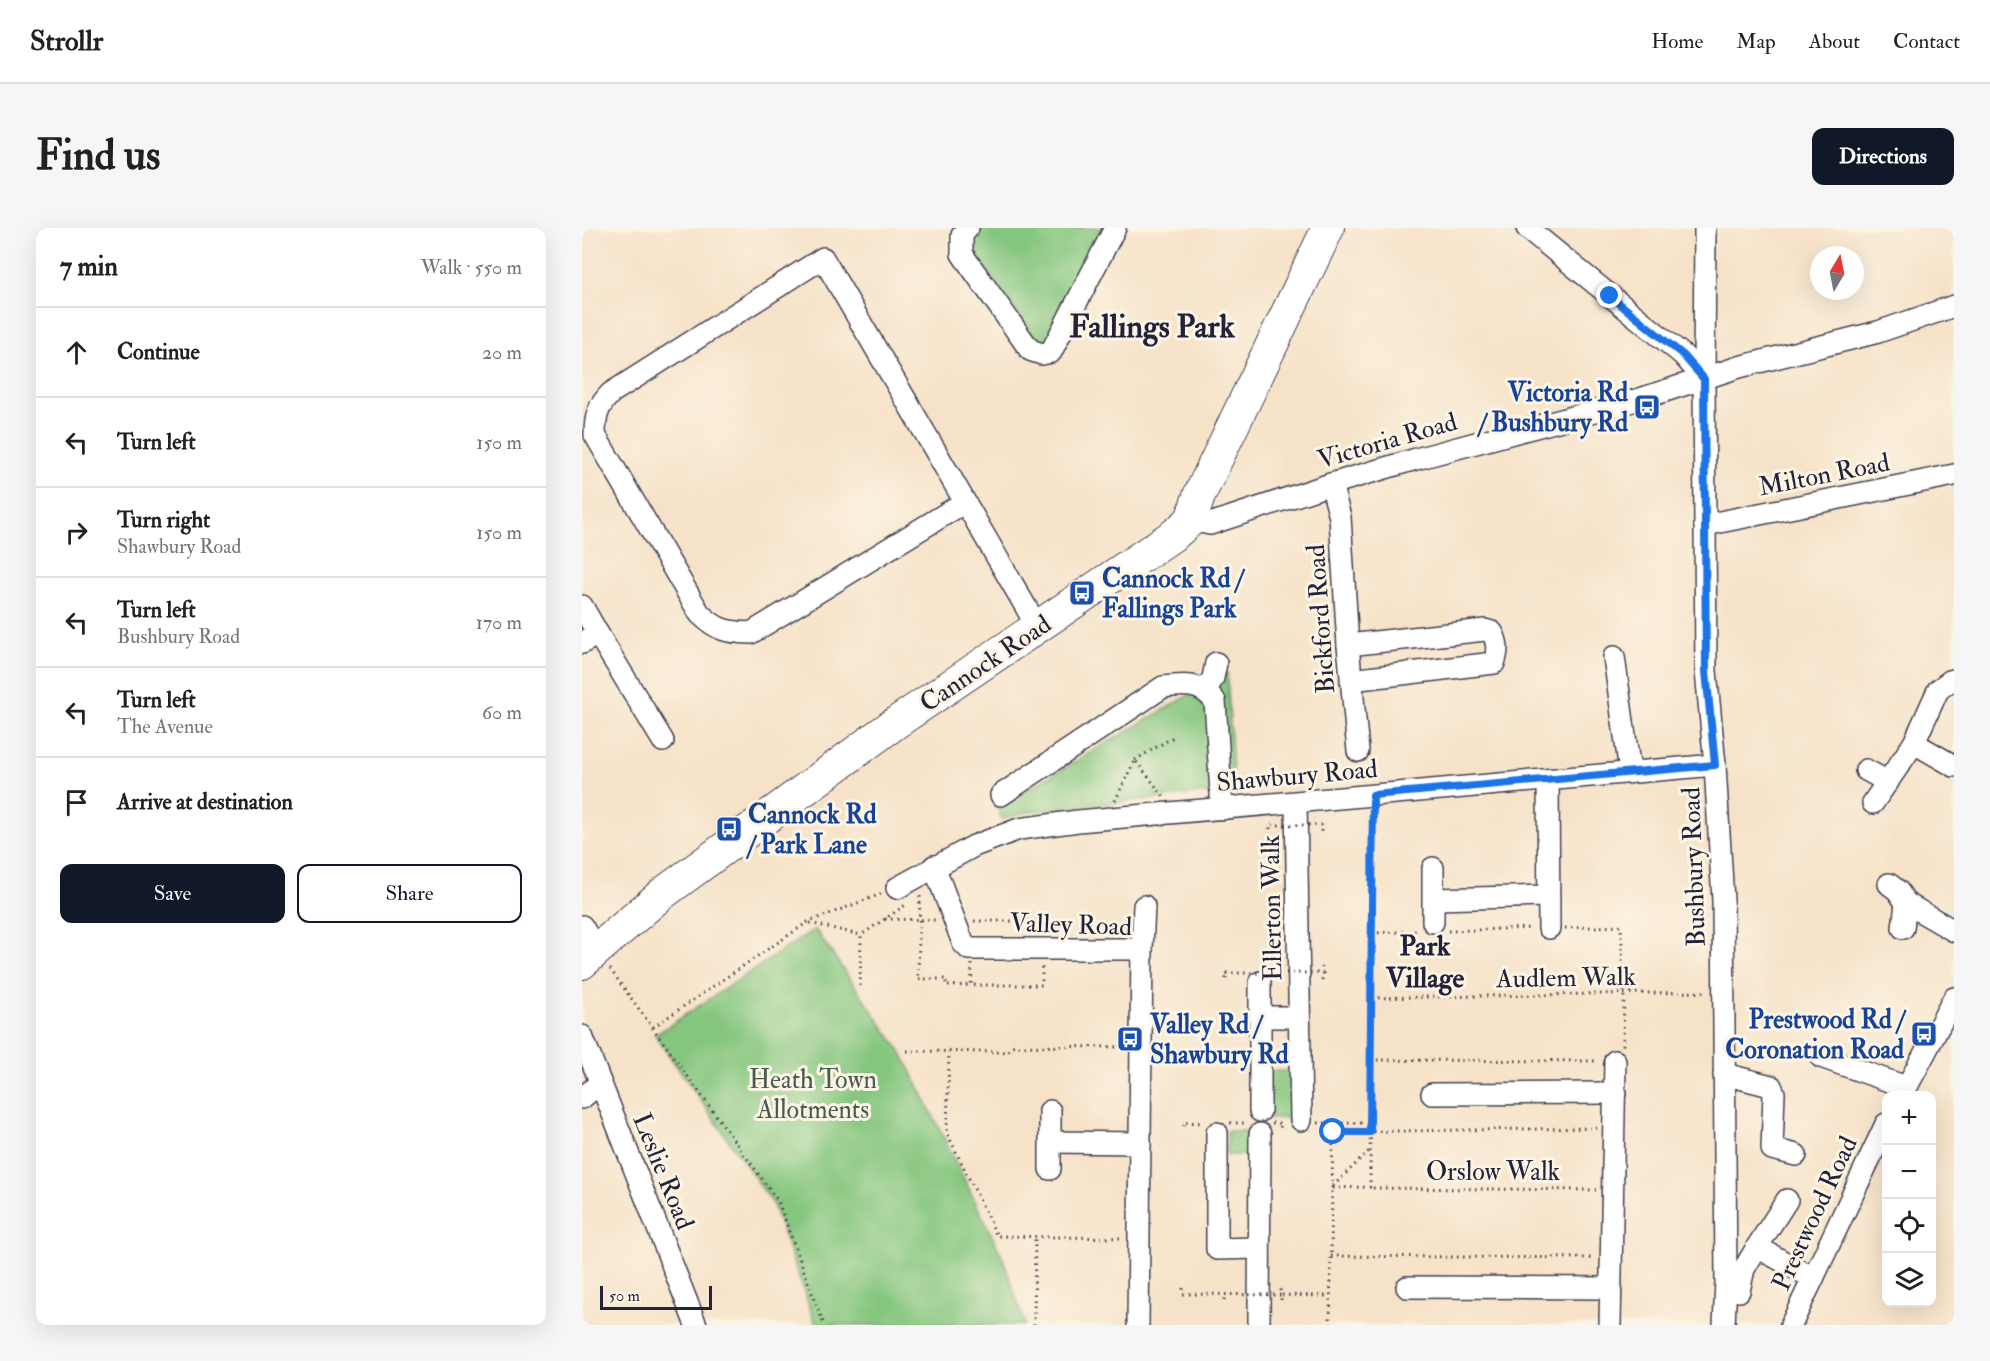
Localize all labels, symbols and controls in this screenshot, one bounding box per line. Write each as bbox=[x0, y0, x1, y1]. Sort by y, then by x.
text: Strollr bbox=[30, 24, 103, 59]
text: Home bbox=[1651, 28, 1703, 55]
text: Map bbox=[1736, 28, 1776, 55]
text: About bbox=[1809, 28, 1860, 55]
text: Contact bbox=[1893, 28, 1960, 55]
button: Directions bbox=[1812, 128, 1954, 185]
text: Find us bbox=[36, 130, 160, 182]
north arrow bbox=[1810, 246, 1864, 300]
text: 7 min bbox=[60, 251, 118, 283]
text: Walk · 550 m bbox=[421, 255, 522, 280]
route end bbox=[1596, 282, 1622, 308]
district label: Fallings Park bbox=[1069, 307, 1235, 347]
icon: ahead bbox=[60, 336, 93, 369]
text: Continue bbox=[117, 338, 200, 366]
text: 20 m bbox=[482, 340, 522, 365]
place label: Victoria Rd / Bushbury Rd bbox=[1476, 377, 1628, 440]
bus stop icon: Victoria Rd / Bushbury Rd bbox=[1632, 392, 1662, 422]
street label: Victoria Road bbox=[1314, 406, 1461, 476]
icon: left bbox=[60, 426, 93, 459]
text: Turn left bbox=[117, 428, 196, 456]
text: 150 m bbox=[476, 430, 522, 455]
street label: Milton Road bbox=[1756, 447, 1893, 503]
text: Turn right bbox=[117, 506, 210, 534]
icon: right bbox=[60, 516, 93, 549]
text: 150 m bbox=[476, 520, 522, 545]
text: Shawbury Road bbox=[117, 534, 241, 559]
street label: Bickford Road bbox=[1300, 543, 1342, 695]
place label: Cannock Rd / Fallings Park bbox=[1102, 563, 1246, 626]
bus stop icon: Cannock Rd / Fallings Park bbox=[1067, 578, 1097, 608]
text: Turn left bbox=[117, 596, 196, 624]
icon: left bbox=[60, 606, 93, 639]
street label: Cannock Road bbox=[914, 608, 1058, 719]
text: 170 m bbox=[476, 610, 522, 635]
text: Bushbury Road bbox=[117, 624, 240, 649]
text: Turn left bbox=[117, 686, 196, 714]
icon: left bbox=[60, 696, 93, 729]
text: 60 m bbox=[482, 700, 522, 725]
text: The Avenue bbox=[117, 714, 213, 739]
street label: Shawbury Road bbox=[1215, 753, 1379, 799]
icon: arrive bbox=[60, 786, 93, 819]
street label: Bushbury Road bbox=[1675, 786, 1713, 947]
text: Arrive at destination bbox=[117, 788, 293, 816]
place label: Cannock Rd / Park Lane bbox=[745, 799, 877, 861]
bus stop icon: Cannock Rd / Park Lane bbox=[714, 814, 744, 844]
street label: Ellerton Walk bbox=[1255, 834, 1289, 981]
button: Save bbox=[60, 864, 285, 923]
button: Share bbox=[297, 864, 522, 923]
street label: Valley Road bbox=[1009, 907, 1133, 943]
district label: Park Village bbox=[1385, 929, 1465, 996]
street label: Audlem Walk bbox=[1495, 961, 1637, 995]
place label: Prestwood Rd / Coronation Road bbox=[1725, 1004, 1907, 1066]
place label: Valley Rd / Shawbury Rd bbox=[1149, 1009, 1289, 1072]
bus stop icon: Prestwood Rd / Coronation Road bbox=[1909, 1019, 1939, 1049]
bus stop icon: Valley Rd / Shawbury Rd bbox=[1115, 1024, 1145, 1054]
park label: Heath Town Allotments bbox=[749, 1064, 877, 1126]
map controls bbox=[1882, 1091, 1936, 1307]
button: + bbox=[1882, 1091, 1936, 1145]
street label: Leslie Road bbox=[625, 1108, 701, 1234]
route start bbox=[1319, 1118, 1345, 1144]
street label: Prestwood Road bbox=[1765, 1131, 1865, 1296]
button: − bbox=[1882, 1145, 1936, 1199]
street label: Orslow Walk bbox=[1426, 1156, 1561, 1188]
button: locate bbox=[1882, 1199, 1936, 1253]
button: layers bbox=[1882, 1253, 1936, 1307]
scale bar bbox=[600, 1283, 712, 1310]
text: 50 m bbox=[609, 1286, 640, 1306]

